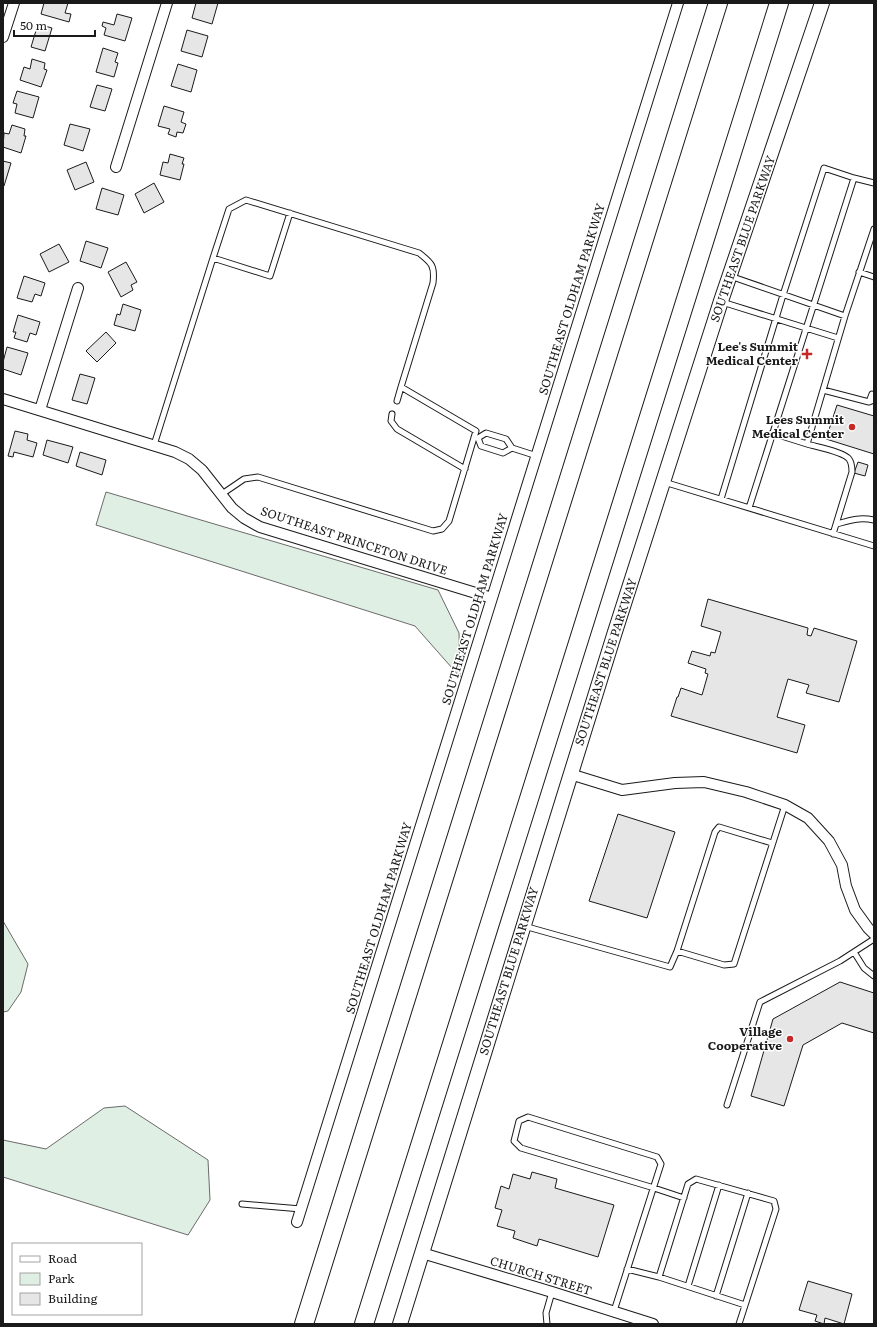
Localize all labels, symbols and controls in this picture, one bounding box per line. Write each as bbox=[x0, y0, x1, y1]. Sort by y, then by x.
scale bar bbox=[14, 12, 95, 38]
text: 50 m bbox=[20, 16, 47, 34]
street label: SOUTHEAST BLUE PARKWAY bbox=[705, 153, 779, 324]
street label: SOUTHEAST OLDHAM PARKWAY bbox=[533, 200, 609, 397]
place label: Lee's Summit Medical Center bbox=[706, 337, 799, 369]
marker: Lee's Summit Medical Center bbox=[801, 348, 813, 360]
place label: Lees Summit Medical Center bbox=[752, 410, 845, 442]
marker: Lees Summit Medical Center bbox=[847, 422, 857, 432]
street label: SOUTHEAST PRINCETON DRIVE bbox=[259, 501, 450, 579]
street label: SOUTHEAST OLDHAM PARKWAY bbox=[436, 510, 512, 707]
street label: SOUTHEAST BLUE PARKWAY bbox=[569, 575, 641, 748]
street label: SOUTHEAST OLDHAM PARKWAY bbox=[340, 819, 416, 1016]
street label: SOUTHEAST BLUE PARKWAY bbox=[474, 884, 542, 1057]
place label: Village Cooperative bbox=[708, 1022, 782, 1054]
marker: Village Cooperative bbox=[785, 1034, 795, 1044]
legend bbox=[12, 1243, 142, 1315]
text: Road bbox=[48, 1249, 78, 1267]
street label: CHURCH STREET bbox=[488, 1251, 595, 1299]
text: Park bbox=[48, 1269, 75, 1287]
text: Building bbox=[48, 1289, 98, 1307]

